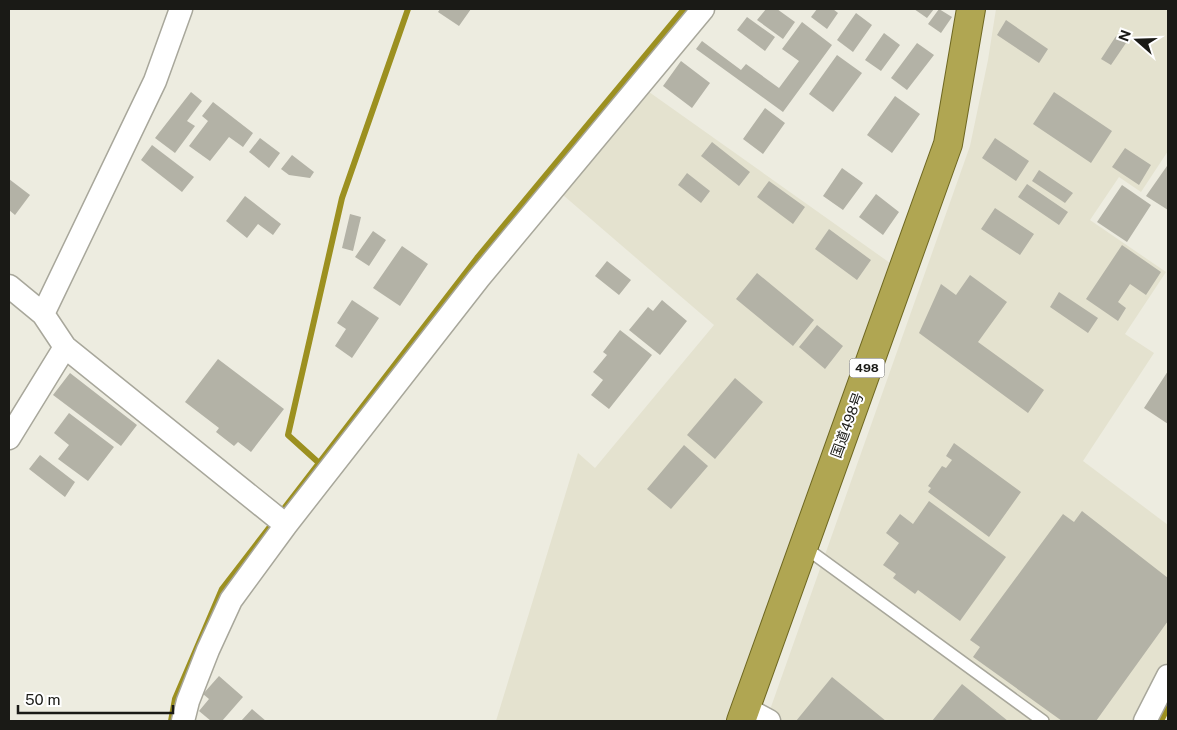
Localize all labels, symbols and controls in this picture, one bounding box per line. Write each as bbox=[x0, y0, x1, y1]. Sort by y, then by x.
north arrow bbox=[1112, 15, 1162, 65]
text: N bbox=[1115, 28, 1134, 43]
road number: 498 bbox=[850, 358, 884, 378]
street label: 国道498号 bbox=[828, 390, 866, 460]
scale bar bbox=[18, 682, 172, 714]
text: 50 m bbox=[25, 691, 60, 708]

